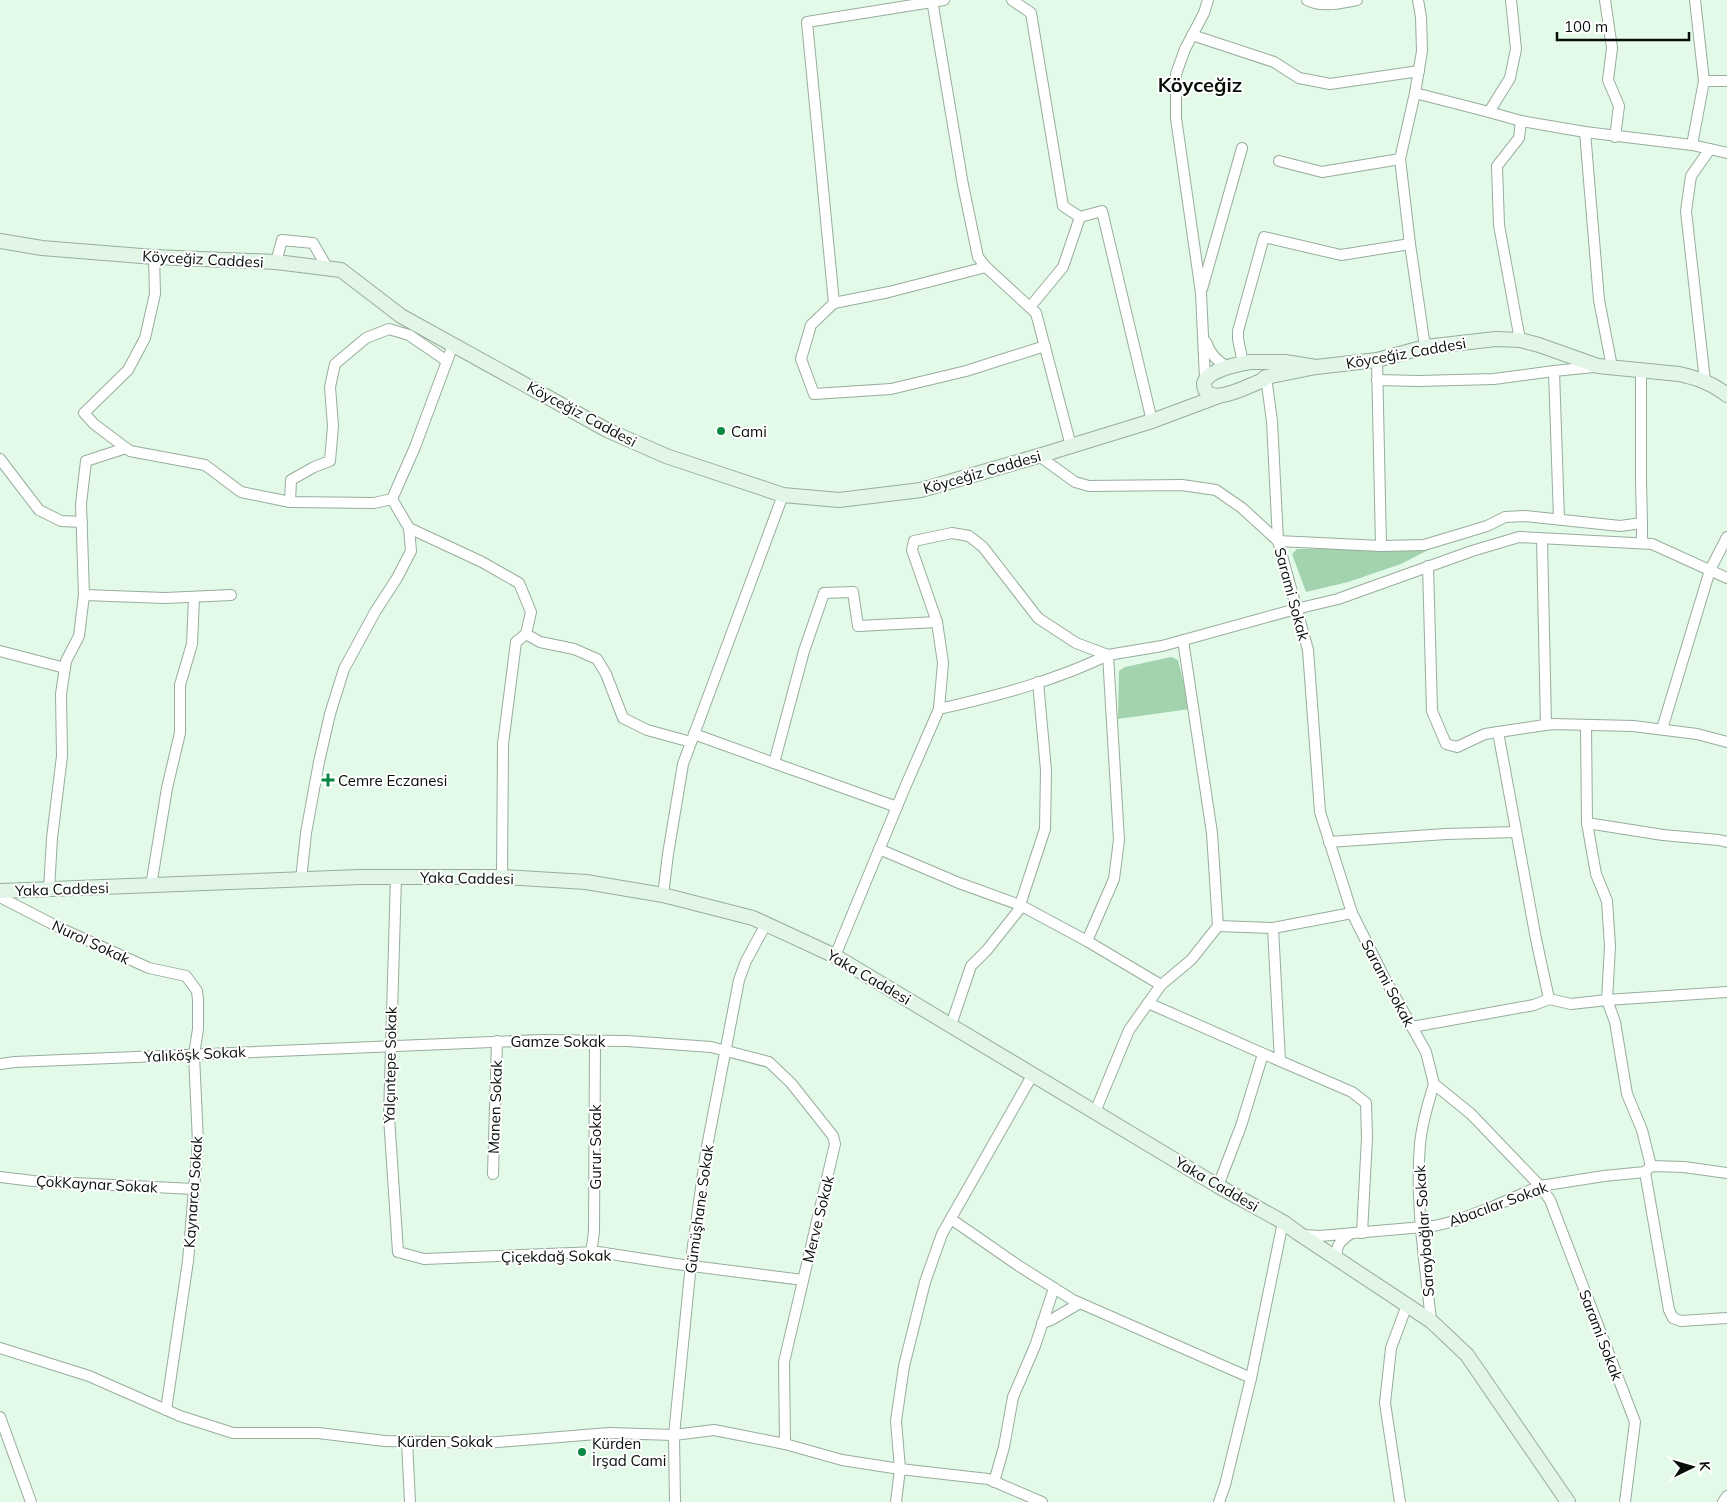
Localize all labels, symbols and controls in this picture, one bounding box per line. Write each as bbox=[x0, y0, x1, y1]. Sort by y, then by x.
scale bar bbox=[1557, 10, 1690, 42]
text: 100 m bbox=[1564, 17, 1608, 36]
district label: Köyceğiz bbox=[1158, 72, 1242, 97]
street label: Köyceğiz Caddesi bbox=[142, 246, 264, 272]
street label: Köyceğiz Caddesi bbox=[1344, 333, 1468, 373]
street label: Köyceğiz Caddesi bbox=[524, 377, 640, 451]
place label: Cami bbox=[731, 422, 767, 441]
marker: Cami bbox=[715, 425, 727, 437]
street label: Köyceğiz Caddesi bbox=[921, 446, 1043, 498]
street label: Sarami Sokak bbox=[1270, 545, 1314, 643]
place label: Cemre Eczanesi bbox=[338, 771, 447, 790]
marker: Cemre Eczanesi bbox=[322, 774, 334, 786]
street label: Yaka Caddesi bbox=[419, 868, 514, 888]
street label: Yaka Caddesi bbox=[14, 878, 109, 900]
street label: Nurol Sokak bbox=[49, 916, 133, 968]
street label: Sarami Sokak bbox=[1357, 936, 1419, 1030]
street label: Yaka Caddesi bbox=[823, 945, 914, 1009]
street label: Yalçıntepe Sokak bbox=[379, 1006, 401, 1125]
street label: Gamze Sokak bbox=[510, 1032, 606, 1051]
street label: Yalıköşk Sokak bbox=[143, 1042, 246, 1066]
street label: Manen Sokak bbox=[484, 1060, 506, 1154]
street label: Gurur Sokak bbox=[586, 1104, 605, 1190]
street label: Kaynarca Sokak bbox=[180, 1135, 206, 1249]
street label: Gümüşhane Sokak bbox=[681, 1143, 717, 1275]
street label: Yaka Caddesi bbox=[1171, 1152, 1262, 1216]
street label: Saraybağlar Sokak bbox=[1410, 1164, 1438, 1297]
street label: ÇokKaynar Sokak bbox=[36, 1171, 159, 1197]
street label: Merve Sokak bbox=[798, 1173, 838, 1265]
street label: Abacılar Sokak bbox=[1446, 1177, 1550, 1231]
street label: Çiçekdağ Sokak bbox=[501, 1246, 611, 1266]
street label: Sarami Sokak bbox=[1575, 1287, 1627, 1383]
street label: Kürden Sokak bbox=[397, 1432, 493, 1451]
place label: Kürden İrşad Cami bbox=[592, 1434, 666, 1470]
north arrow bbox=[1667, 1442, 1717, 1492]
marker: Kürden İrşad Cami bbox=[576, 1446, 588, 1458]
text: K bbox=[1696, 1460, 1714, 1472]

